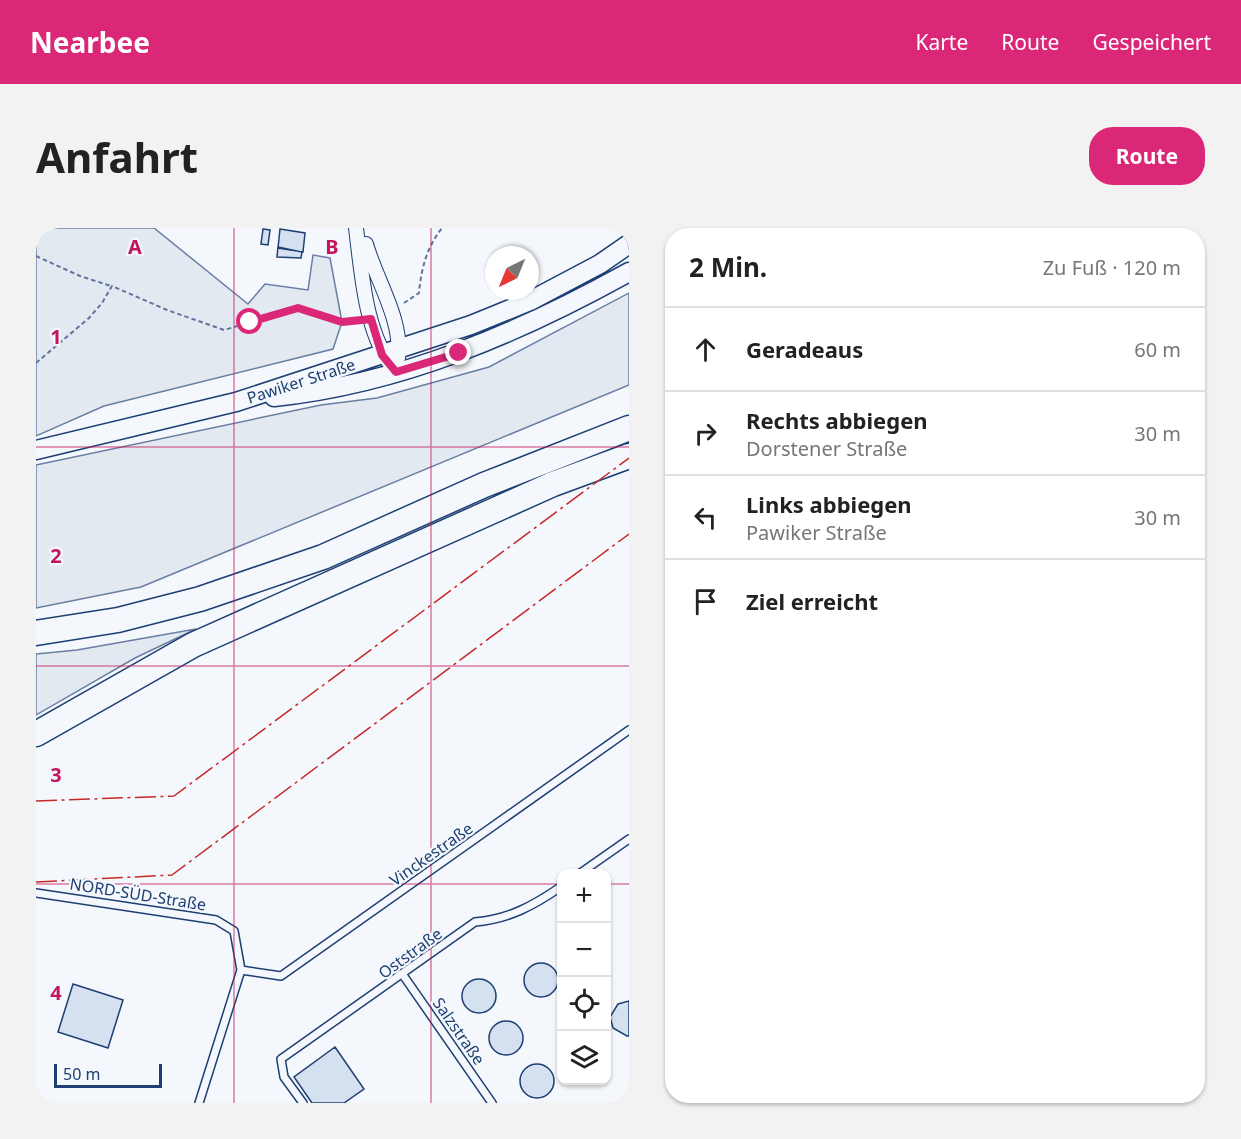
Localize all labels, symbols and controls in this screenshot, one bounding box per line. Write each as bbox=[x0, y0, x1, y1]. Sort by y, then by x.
text: Nearbee bbox=[30, 23, 150, 61]
text: Karte bbox=[915, 28, 968, 56]
text: Route bbox=[1001, 28, 1059, 56]
text: Gespeichert bbox=[1092, 28, 1211, 56]
button: Route bbox=[1089, 127, 1205, 185]
text: Anfahrt bbox=[36, 128, 198, 185]
text: A bbox=[128, 233, 142, 260]
text: B bbox=[325, 233, 339, 260]
north arrow bbox=[485, 246, 539, 300]
text: 2 Min. bbox=[689, 249, 767, 285]
text: Zu Fuß · 120 m bbox=[1043, 254, 1181, 281]
route start bbox=[236, 308, 262, 334]
text: 1 bbox=[50, 323, 62, 350]
icon: ahead bbox=[689, 333, 722, 366]
text: Geradeaus bbox=[746, 334, 863, 364]
text: 60 m bbox=[1134, 336, 1181, 363]
route end bbox=[445, 339, 471, 365]
street label: Pawiker Straße bbox=[244, 353, 358, 409]
text: Rechts abbiegen bbox=[746, 405, 928, 435]
icon: right bbox=[689, 417, 722, 450]
text: 30 m bbox=[1134, 420, 1181, 447]
text: Dorstener Straße bbox=[746, 435, 907, 462]
text: Links abbiegen bbox=[746, 489, 912, 519]
icon: left bbox=[689, 501, 722, 534]
text: 30 m bbox=[1134, 504, 1181, 531]
text: Pawiker Straße bbox=[746, 519, 887, 546]
text: 2 bbox=[50, 542, 62, 569]
icon: arrive bbox=[689, 585, 722, 618]
text: Ziel erreicht bbox=[746, 586, 878, 616]
text: 3 bbox=[50, 761, 62, 788]
street label: Vinckestraße bbox=[385, 817, 477, 891]
map controls bbox=[557, 869, 611, 1085]
button: + bbox=[557, 869, 611, 923]
street label: NORD-SÜD-Straße bbox=[68, 872, 208, 916]
street label: Oststraße bbox=[374, 922, 446, 984]
button: − bbox=[557, 923, 611, 977]
button: locate bbox=[557, 977, 611, 1031]
text: 4 bbox=[50, 979, 62, 1006]
street label: Salzstraße bbox=[428, 993, 490, 1069]
button: layers bbox=[557, 1031, 611, 1085]
scale bar bbox=[54, 1061, 162, 1088]
text: 50 m bbox=[63, 1063, 100, 1085]

